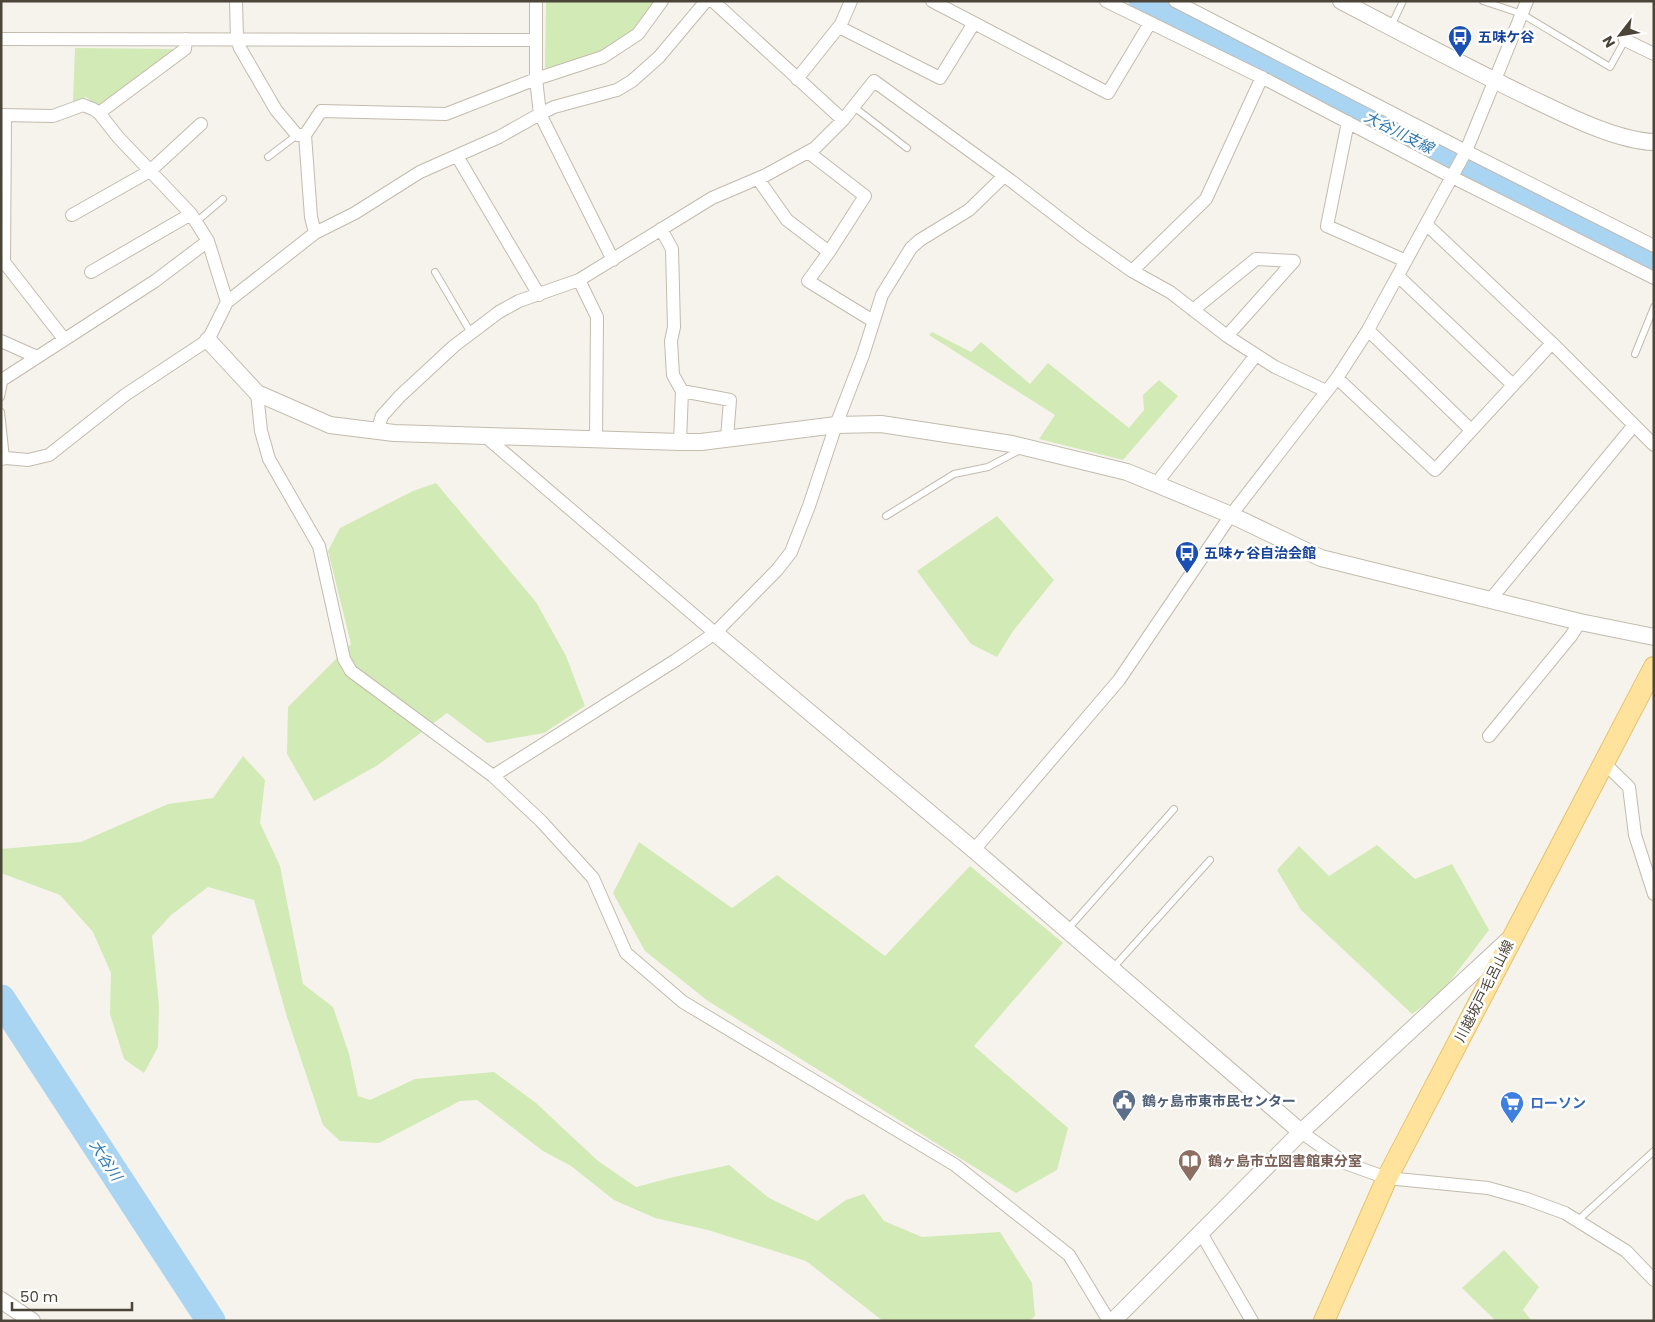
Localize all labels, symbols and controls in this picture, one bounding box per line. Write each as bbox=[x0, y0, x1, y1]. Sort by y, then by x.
north arrow bbox=[1595, 10, 1645, 60]
bus stop icon: 五味ケ谷 bbox=[1447, 24, 1473, 58]
place label: 五味ケ谷 bbox=[1478, 27, 1535, 47]
text: N bbox=[1598, 32, 1620, 51]
water label: 大谷川支線 bbox=[1361, 106, 1439, 159]
bus stop icon: 五味ヶ谷自治会館 bbox=[1174, 540, 1200, 574]
place label: 五味ヶ谷自治会館 bbox=[1204, 543, 1316, 563]
street label: 川越坂戸毛呂山線 bbox=[1450, 937, 1518, 1045]
public building icon: 鶴ヶ島市東市民センター bbox=[1111, 1088, 1137, 1122]
supermarket icon: ローソン bbox=[1499, 1090, 1525, 1124]
place label: 鶴ヶ島市東市民センター bbox=[1142, 1091, 1296, 1111]
place label: ローソン bbox=[1530, 1093, 1586, 1113]
water label: 大谷川 bbox=[85, 1135, 128, 1186]
library icon: 鶴ヶ島市立図書館東分室 bbox=[1177, 1148, 1203, 1182]
place label: 鶴ヶ島市立図書館東分室 bbox=[1208, 1151, 1362, 1171]
scale bar bbox=[12, 1280, 132, 1312]
text: 50 m bbox=[20, 1286, 58, 1307]

